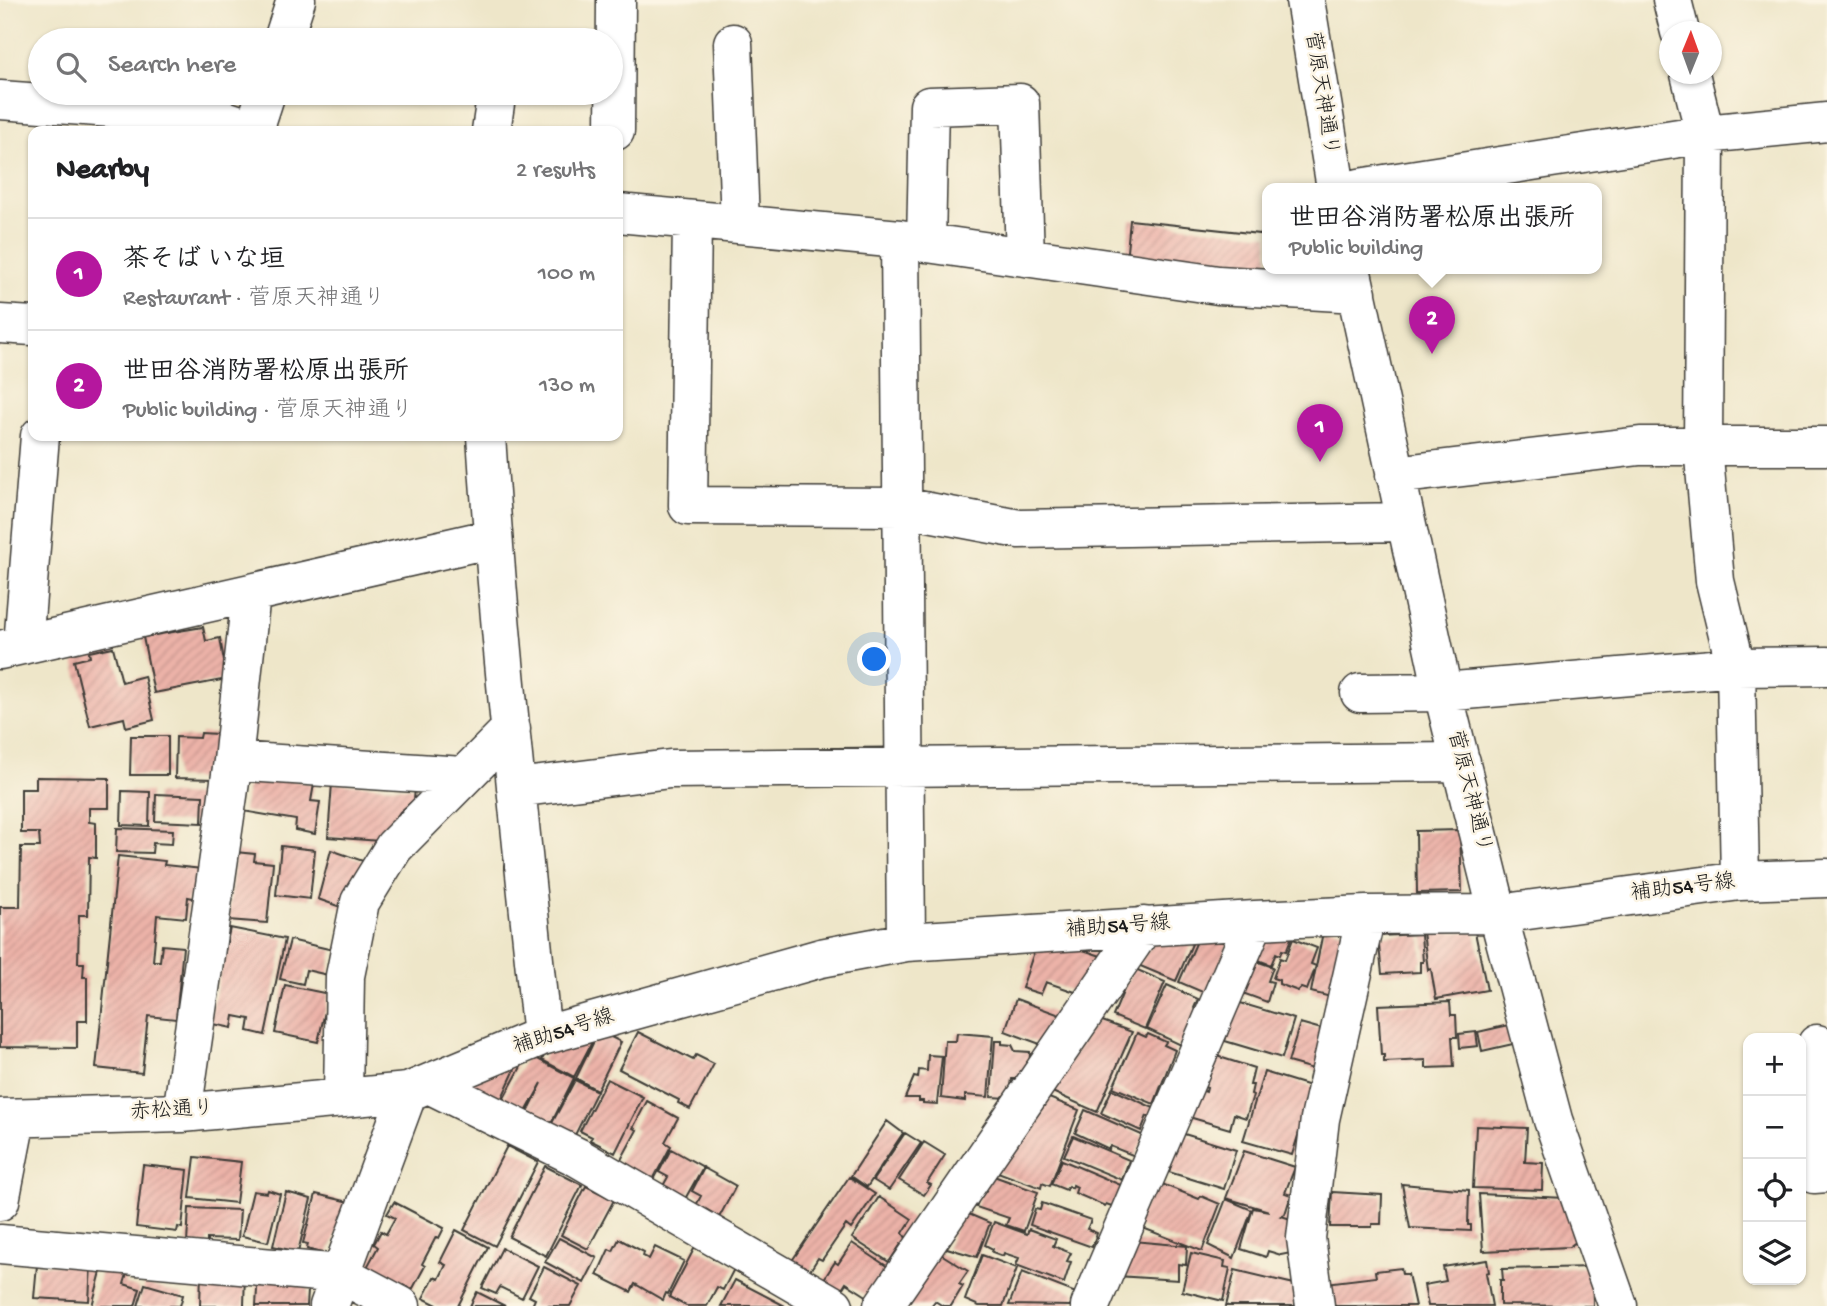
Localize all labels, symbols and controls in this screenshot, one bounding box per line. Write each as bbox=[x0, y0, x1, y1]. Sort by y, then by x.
north arrow bbox=[1659, 21, 1722, 84]
search box bbox=[28, 28, 623, 105]
street label: 菅原天神通り bbox=[1298, 30, 1344, 158]
icon: search bbox=[52, 48, 90, 86]
text: Search here bbox=[108, 51, 236, 82]
text: Nearby bbox=[56, 154, 149, 189]
text: 2 results bbox=[516, 158, 595, 185]
popup bbox=[1262, 183, 1602, 274]
text: 世田谷消防署松原出張所 bbox=[1289, 205, 1575, 236]
text: Public building bbox=[1289, 236, 1423, 263]
text: 茶そば いな垣 bbox=[123, 246, 285, 277]
text: 1 bbox=[74, 261, 84, 288]
text: 100 m bbox=[538, 261, 595, 288]
text: Restaurant · 菅原天神通り bbox=[123, 286, 386, 313]
pin: 2 bbox=[1409, 296, 1455, 354]
text: 世田谷消防署松原出張所 bbox=[123, 358, 409, 389]
text: 2 bbox=[73, 373, 85, 400]
text: 130 m bbox=[539, 373, 595, 400]
text: Public building · 菅原天神通り bbox=[123, 398, 414, 425]
pin: 1 bbox=[1297, 404, 1343, 462]
your location bbox=[857, 642, 891, 676]
street label: 菅原天神通り bbox=[1441, 727, 1497, 856]
street label: 補助54号線 bbox=[1629, 869, 1737, 908]
street label: 補助54号線 bbox=[1065, 911, 1171, 944]
street label: 補助54号線 bbox=[510, 1004, 618, 1061]
map controls bbox=[1743, 1033, 1806, 1285]
button: + bbox=[1743, 1033, 1806, 1096]
street label: 赤松通り bbox=[129, 1096, 215, 1127]
button: − bbox=[1743, 1096, 1806, 1159]
button: locate bbox=[1743, 1159, 1806, 1222]
button: layers bbox=[1743, 1222, 1806, 1285]

